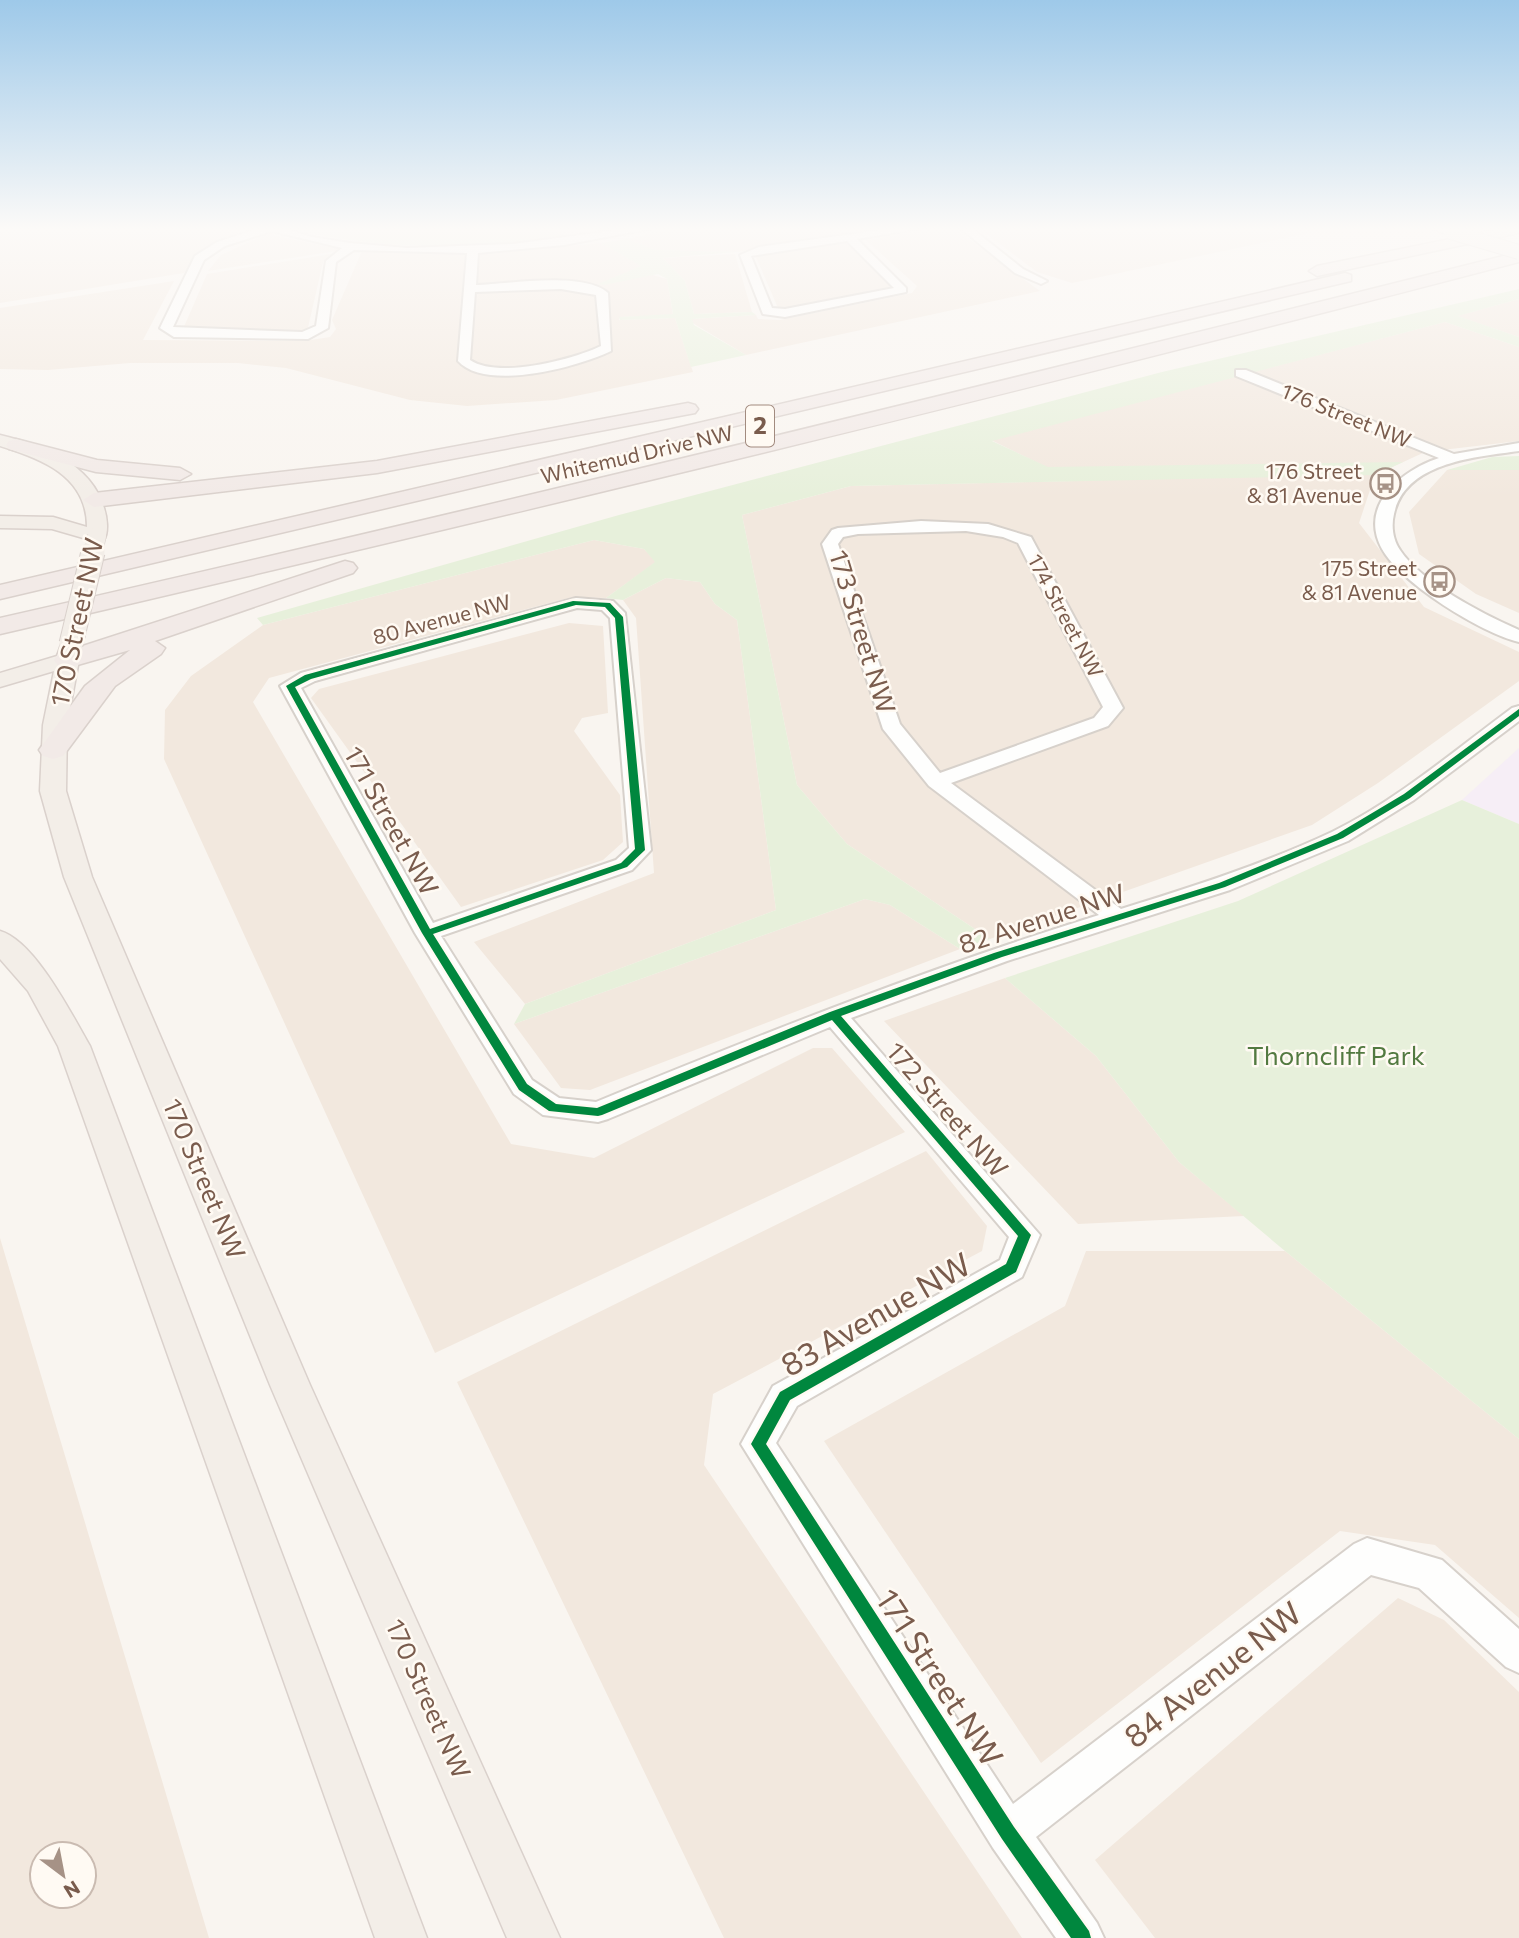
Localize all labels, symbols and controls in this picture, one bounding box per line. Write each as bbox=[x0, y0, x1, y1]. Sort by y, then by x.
street label: 176 Street NW bbox=[1278, 377, 1415, 452]
road number: 2 bbox=[746, 405, 774, 446]
street label: Whitemud Drive NW bbox=[538, 419, 735, 488]
place label: 176 Street & 81 Avenue bbox=[1247, 458, 1362, 507]
bus stop icon: 176 Street & 81 Avenue bbox=[1368, 467, 1402, 501]
street label: 170 Street NW bbox=[43, 535, 109, 709]
street label: 173 Street NW bbox=[824, 546, 903, 717]
street label: 174 Street NW bbox=[1023, 549, 1109, 681]
place label: 175 Street & 81 Avenue bbox=[1302, 555, 1417, 604]
bus stop icon: 175 Street & 81 Avenue bbox=[1423, 564, 1457, 598]
street label: 80 Avenue NW bbox=[370, 588, 513, 649]
street label: 171 Street NW bbox=[339, 740, 446, 900]
street label: 82 Avenue NW bbox=[955, 876, 1129, 959]
street label: 172 Street NW bbox=[881, 1035, 1015, 1183]
park label: Thorncliff Park bbox=[1247, 1039, 1425, 1070]
street label: 170 Street NW bbox=[158, 1094, 253, 1263]
street label: 83 Avenue NW bbox=[773, 1243, 977, 1384]
street label: 171 Street NW bbox=[868, 1581, 1013, 1773]
street label: 84 Avenue NW bbox=[1115, 1592, 1309, 1755]
street label: 170 Street NW bbox=[380, 1614, 478, 1783]
north arrow bbox=[28, 1840, 98, 1910]
text: N bbox=[60, 1876, 84, 1903]

